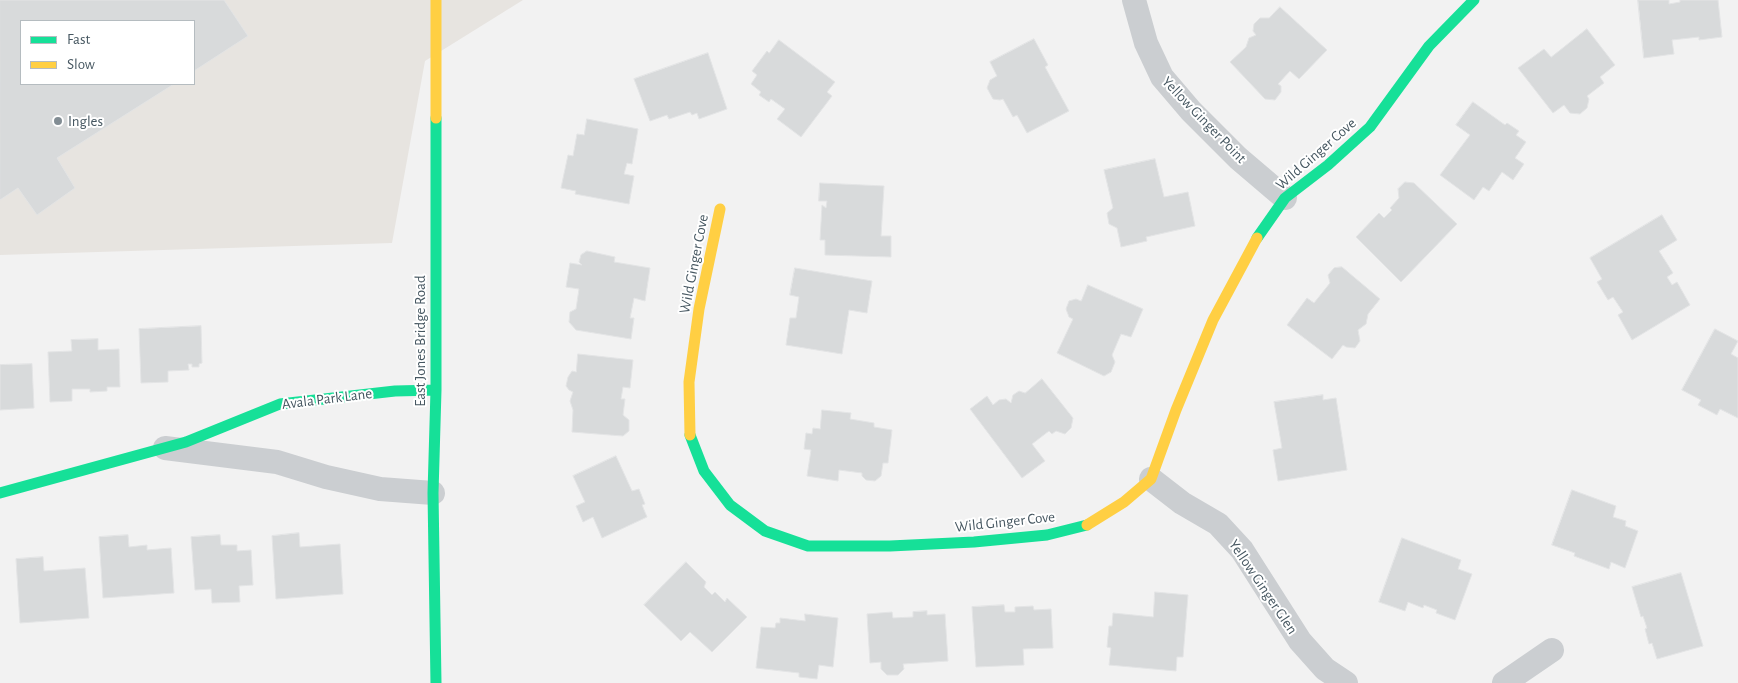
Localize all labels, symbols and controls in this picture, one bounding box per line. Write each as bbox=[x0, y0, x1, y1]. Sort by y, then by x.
legend bbox=[20, 20, 195, 85]
text: Fast bbox=[67, 32, 90, 47]
text: Slow bbox=[67, 57, 95, 72]
street label: Yellow Ginger Point bbox=[1158, 73, 1250, 167]
place label: Ingles bbox=[68, 112, 103, 130]
street label: Wild Ginger Cove bbox=[1272, 114, 1360, 194]
marker: Ingles bbox=[52, 115, 64, 127]
street label: Wild Ginger Cove bbox=[676, 213, 712, 315]
street label: East Jones Bridge Road bbox=[411, 275, 429, 407]
street label: Avala Park Lane bbox=[281, 385, 373, 413]
street label: Wild Ginger Cove bbox=[954, 508, 1056, 536]
street label: Yellow Ginger Glen bbox=[1225, 536, 1301, 638]

